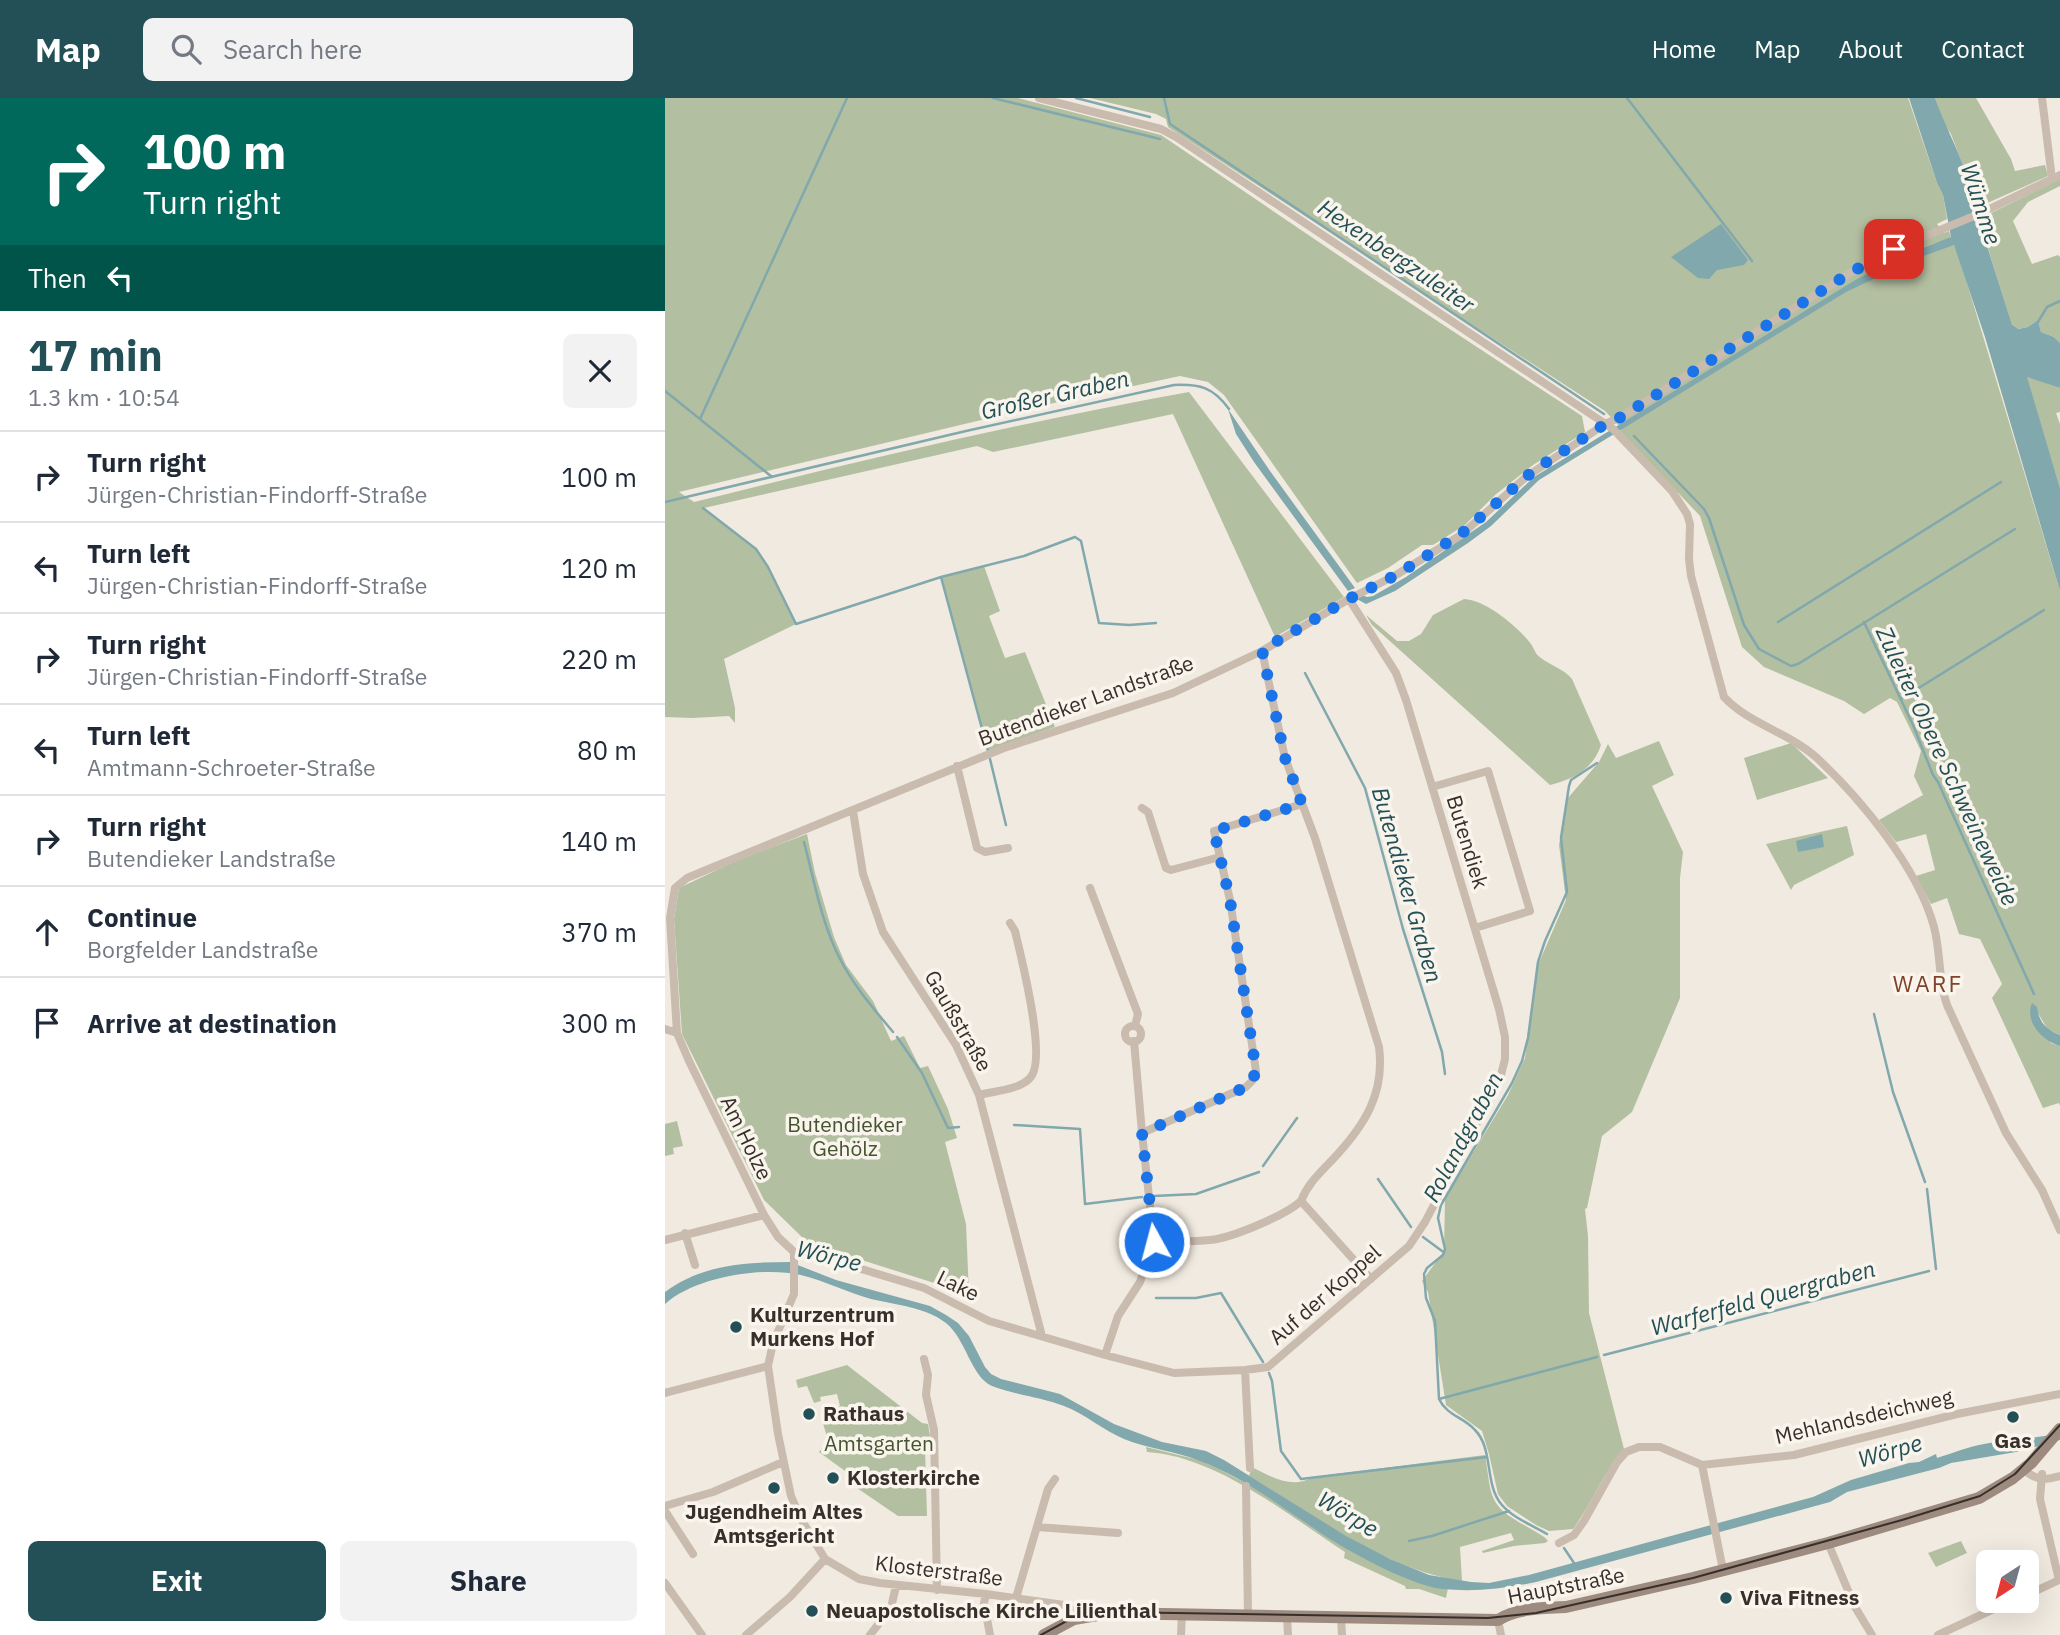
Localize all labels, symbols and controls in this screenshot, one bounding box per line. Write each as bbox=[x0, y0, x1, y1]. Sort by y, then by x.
search box bbox=[143, 18, 633, 81]
text: Map bbox=[35, 28, 101, 71]
icon: search bbox=[167, 30, 205, 68]
text: Search here bbox=[223, 32, 362, 66]
text: Home bbox=[1652, 33, 1716, 65]
text: Map bbox=[1754, 33, 1800, 65]
text: About bbox=[1838, 33, 1903, 65]
text: Contact bbox=[1941, 33, 2025, 65]
text: 100 m bbox=[143, 119, 287, 182]
icon: right bbox=[28, 126, 119, 217]
water label: Wümme bbox=[1955, 159, 2009, 248]
text: Turn right bbox=[143, 181, 281, 223]
water label: Hexenbergzuleiter bbox=[1313, 192, 1481, 319]
pin bbox=[1864, 219, 1924, 279]
icon: arrive bbox=[1875, 230, 1913, 268]
icon: left bbox=[101, 259, 139, 297]
text: Then bbox=[28, 261, 87, 295]
text: 17 min bbox=[28, 328, 163, 383]
button: close bbox=[563, 334, 637, 408]
water label: Großer Graben bbox=[978, 362, 1132, 426]
text: 1.3 km · 10:54 bbox=[28, 382, 180, 412]
text: Turn right bbox=[87, 445, 206, 479]
icon: right bbox=[28, 458, 66, 496]
text: 100 m bbox=[561, 460, 637, 494]
text: Jürgen-Christian-Findorff-Straße bbox=[87, 479, 427, 509]
text: Turn left bbox=[87, 536, 190, 570]
icon: left bbox=[28, 549, 66, 587]
text: 120 m bbox=[561, 551, 637, 585]
text: Jürgen-Christian-Findorff-Straße bbox=[87, 570, 427, 600]
water label: Zuleiter Obere Schweineweide bbox=[1870, 620, 2026, 910]
text: Turn right bbox=[87, 627, 206, 661]
icon: right bbox=[28, 640, 66, 678]
text: 220 m bbox=[561, 642, 637, 676]
street label: Butendieker Landstraße bbox=[974, 648, 1197, 752]
text: Jürgen-Christian-Findorff-Straße bbox=[87, 661, 427, 691]
text: Turn left bbox=[87, 718, 190, 752]
icon: left bbox=[28, 731, 66, 769]
text: 80 m bbox=[577, 733, 637, 767]
text: Amtmann-Schroeter-Straße bbox=[87, 752, 376, 782]
water label: Butendieker Graben bbox=[1366, 783, 1450, 986]
street label: Butendiek bbox=[1440, 792, 1495, 892]
text: Turn right bbox=[87, 809, 206, 843]
icon: right bbox=[28, 822, 66, 860]
text: 140 m bbox=[561, 824, 637, 858]
text: Butendieker Landstraße bbox=[87, 843, 336, 873]
text: Continue bbox=[87, 900, 197, 934]
icon: ahead bbox=[28, 913, 66, 951]
text: 370 m bbox=[561, 915, 637, 949]
text: Borgfelder Landstraße bbox=[87, 934, 318, 964]
street label: Gaußstraße bbox=[919, 965, 999, 1076]
district label: WARF bbox=[1893, 968, 1963, 998]
icon: arrive bbox=[28, 1004, 66, 1042]
text: Arrive at destination bbox=[87, 1006, 337, 1040]
text: 300 m bbox=[561, 1006, 637, 1040]
water label: Rolandgraben bbox=[1415, 1066, 1509, 1207]
street label: Am Holze bbox=[715, 1091, 779, 1184]
park label: Butendieker Gehölz bbox=[787, 1110, 903, 1162]
position arrow bbox=[1117, 1205, 1191, 1279]
water label: Wörpe bbox=[794, 1233, 865, 1278]
street label: Auf der Koppel bbox=[1262, 1238, 1386, 1351]
water label: Warferfeld Quergraben bbox=[1647, 1253, 1878, 1341]
street label: Lake bbox=[933, 1263, 984, 1307]
place label: Kulturzentrum Murkens Hof bbox=[750, 1300, 895, 1352]
marker: Kulturzentrum Murkens Hof bbox=[728, 1319, 744, 1335]
street label: Mehlandsdeichweg bbox=[1772, 1382, 1955, 1450]
place label: Rathaus bbox=[823, 1399, 904, 1427]
marker: Rathaus bbox=[801, 1406, 817, 1422]
marker: Gas bbox=[2005, 1409, 2021, 1425]
place label: Gas bbox=[1994, 1426, 2032, 1454]
water label: Wörpe bbox=[1854, 1427, 1926, 1473]
park label: Amtsgarten bbox=[824, 1429, 934, 1457]
place label: Klosterkirche bbox=[847, 1463, 980, 1491]
marker: Klosterkirche bbox=[825, 1470, 841, 1486]
marker: Jugendheim Altes Amtsgericht bbox=[766, 1480, 782, 1496]
water label: Wörpe bbox=[1313, 1483, 1384, 1543]
place label: Jugendheim Altes Amtsgericht bbox=[685, 1497, 863, 1549]
button: Exit bbox=[28, 1541, 326, 1621]
button: Share bbox=[340, 1541, 637, 1621]
street label: Klosterstraße bbox=[874, 1548, 1005, 1592]
north arrow bbox=[1976, 1550, 2039, 1614]
map controls bbox=[1976, 1550, 2039, 1613]
street label: Hauptstraße bbox=[1505, 1560, 1627, 1610]
place label: Viva Fitness bbox=[1740, 1583, 1859, 1611]
marker: Viva Fitness bbox=[1718, 1590, 1734, 1606]
place label: Neuapostolische Kirche Lilienthal bbox=[826, 1596, 1157, 1624]
marker: Neuapostolische Kirche Lilienthal bbox=[804, 1603, 820, 1619]

